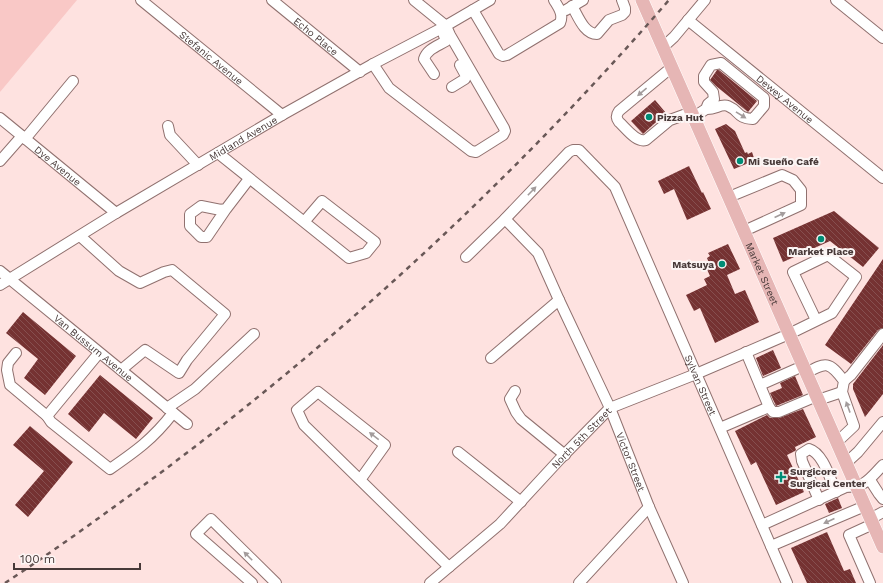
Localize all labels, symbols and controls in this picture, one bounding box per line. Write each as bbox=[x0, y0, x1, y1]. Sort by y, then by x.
street label: Echo Place bbox=[292, 15, 340, 58]
street label: Stefanic Avenue bbox=[177, 29, 245, 87]
street label: Dewey Avenue bbox=[754, 73, 816, 126]
one-way arrow bbox=[636, 87, 647, 96]
marker: Pizza Hut bbox=[644, 112, 654, 122]
place label: Pizza Hut bbox=[657, 112, 704, 123]
one-way arrow bbox=[735, 112, 747, 119]
street label: Midland Avenue bbox=[207, 114, 279, 163]
street label: Dye Avenue bbox=[32, 144, 83, 188]
marker: Mi Sueño Café bbox=[735, 156, 745, 166]
place label: Mi Sueño Café bbox=[748, 156, 819, 167]
one-way arrow bbox=[527, 186, 537, 196]
one-way arrow bbox=[774, 212, 785, 218]
marker: Market Place bbox=[816, 234, 826, 244]
street label: Market Street bbox=[744, 241, 781, 307]
place label: Market Place bbox=[788, 246, 854, 257]
place label: Matsuya bbox=[672, 259, 714, 270]
marker: Matsuya bbox=[717, 259, 727, 269]
street label: Van Bussum Avenue bbox=[52, 313, 135, 384]
street label: Sylvan Street bbox=[683, 353, 719, 418]
one-way arrow bbox=[844, 401, 850, 413]
street label: North 5th Street bbox=[549, 405, 614, 471]
one-way arrow bbox=[368, 431, 379, 440]
street label: Victor Street bbox=[614, 431, 648, 494]
place label: Surgicore Surgical Center bbox=[790, 466, 867, 489]
marker: Surgicore Surgical Center bbox=[775, 471, 787, 483]
one-way arrow bbox=[823, 518, 835, 524]
scale bar bbox=[14, 545, 140, 571]
one-way arrow bbox=[243, 551, 253, 560]
text: 100 m bbox=[20, 552, 55, 566]

